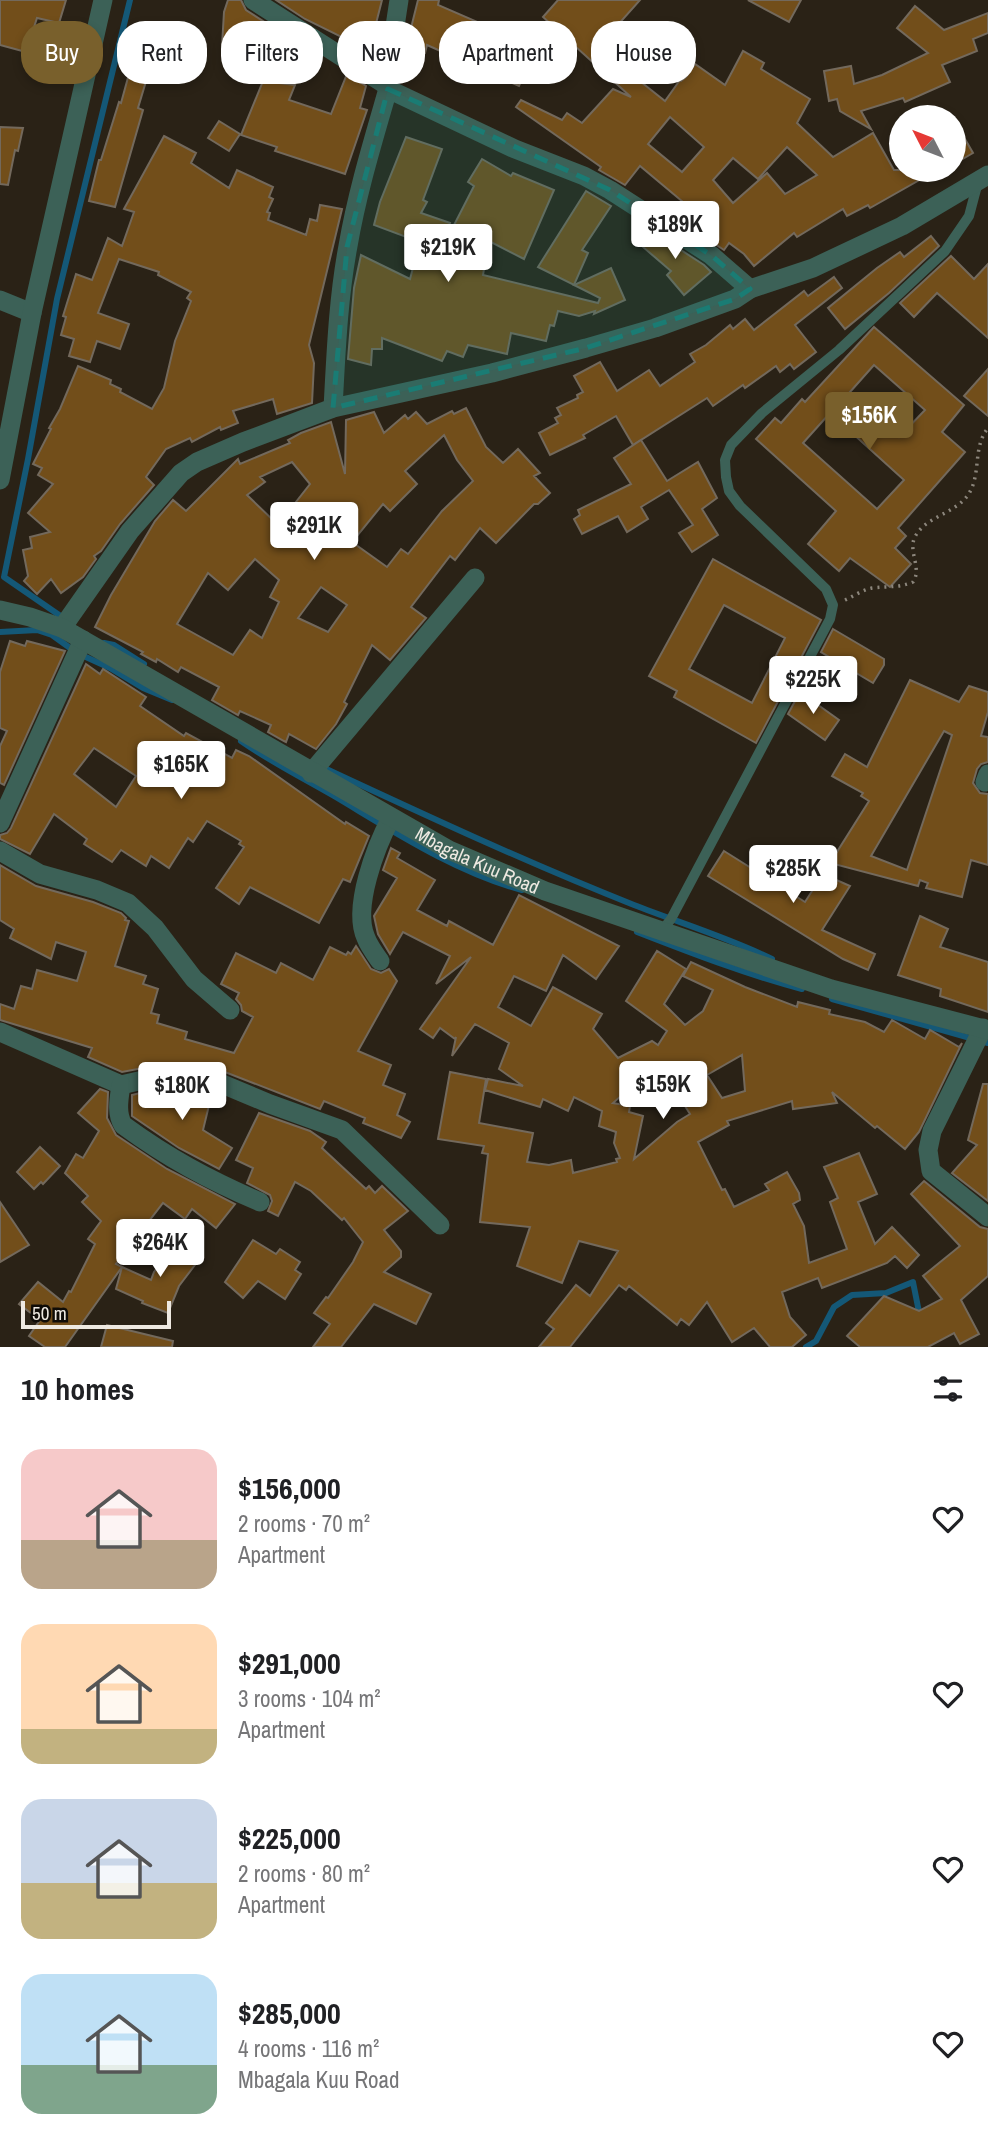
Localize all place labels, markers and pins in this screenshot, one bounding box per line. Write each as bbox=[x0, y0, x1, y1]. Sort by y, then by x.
pin: $189K bbox=[626, 202, 724, 261]
pin: $219K bbox=[399, 224, 497, 284]
pin: $156K bbox=[820, 392, 918, 452]
pin: $291K bbox=[265, 503, 363, 562]
pin: $225K bbox=[764, 656, 862, 716]
pin: $165K bbox=[132, 742, 230, 801]
pin: $285K bbox=[744, 846, 842, 905]
pin: $180K bbox=[133, 1062, 231, 1122]
pin: $159K bbox=[614, 1062, 712, 1121]
pin: $264K bbox=[111, 1220, 209, 1279]

